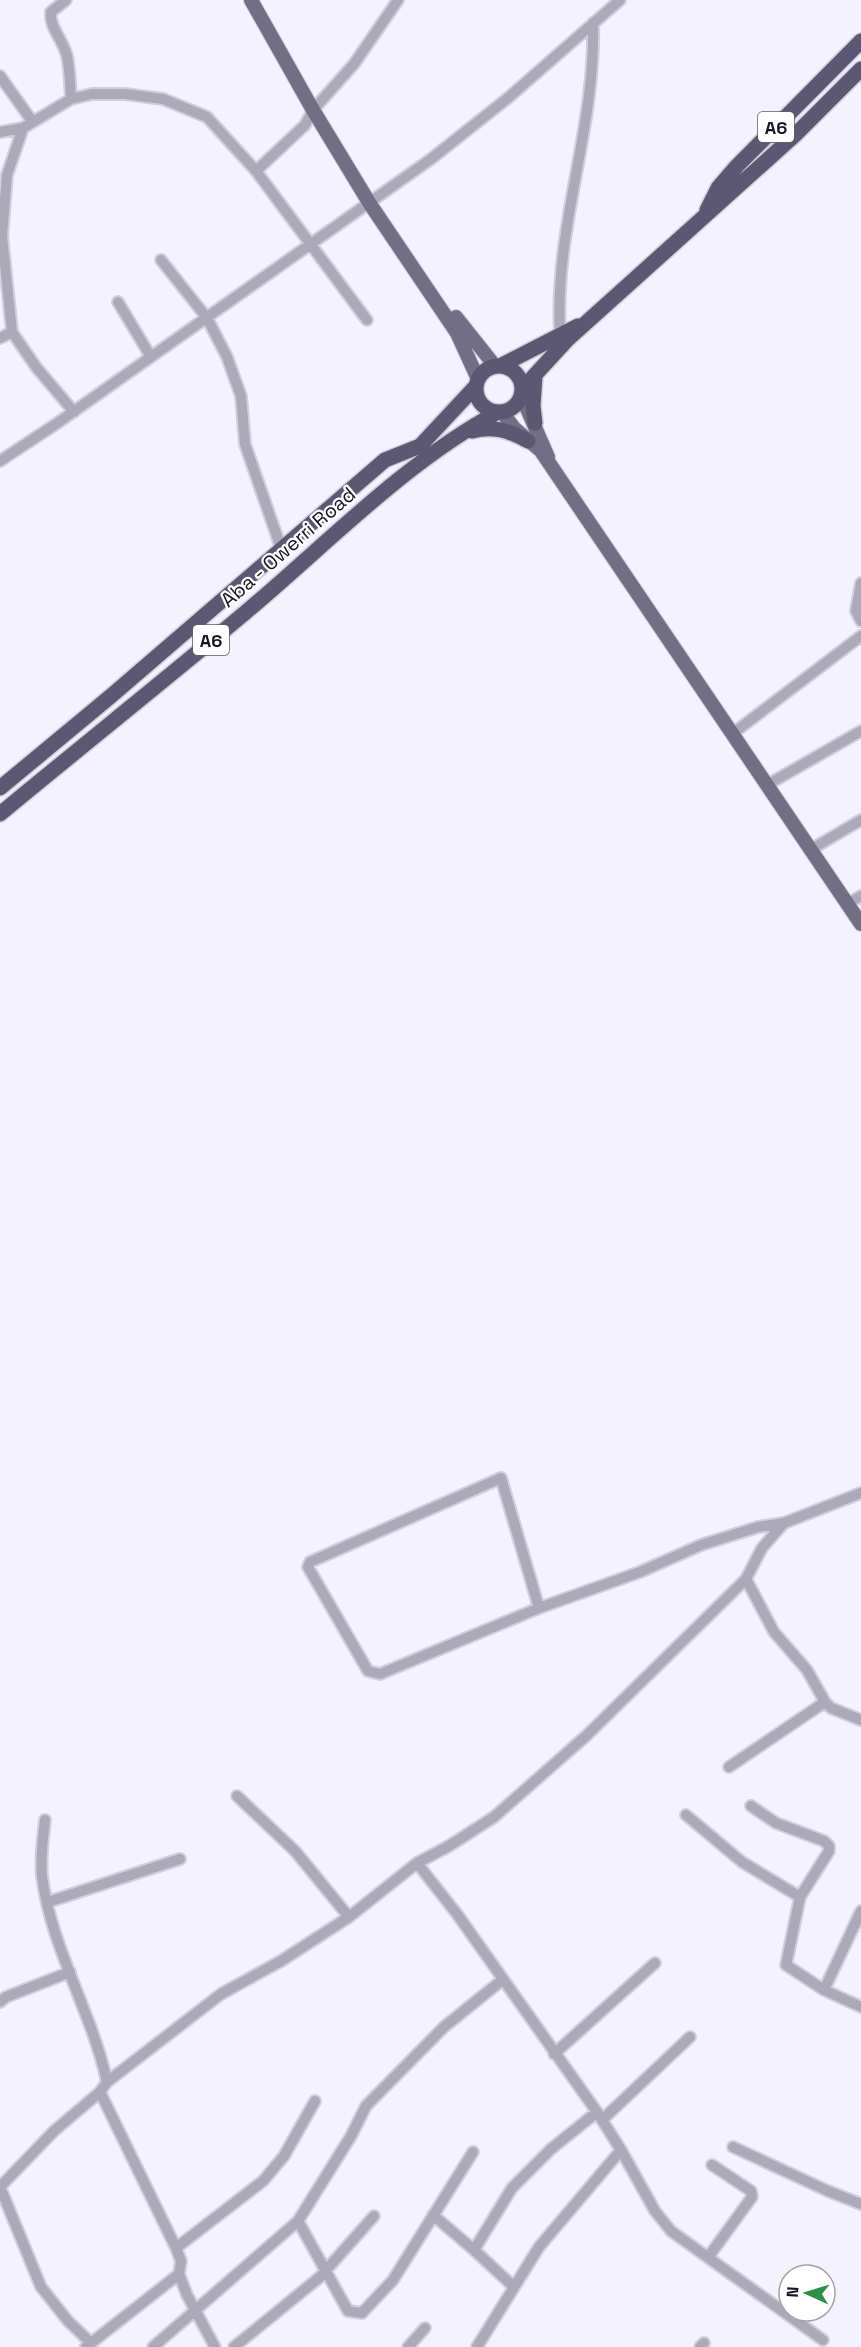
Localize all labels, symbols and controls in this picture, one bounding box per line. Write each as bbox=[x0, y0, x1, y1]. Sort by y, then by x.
road number: A6 bbox=[758, 112, 794, 142]
street label: Aba - Owerri Road bbox=[215, 481, 361, 613]
road number: A6 bbox=[193, 625, 229, 655]
north arrow bbox=[777, 2263, 837, 2323]
text: N bbox=[782, 2286, 803, 2298]

